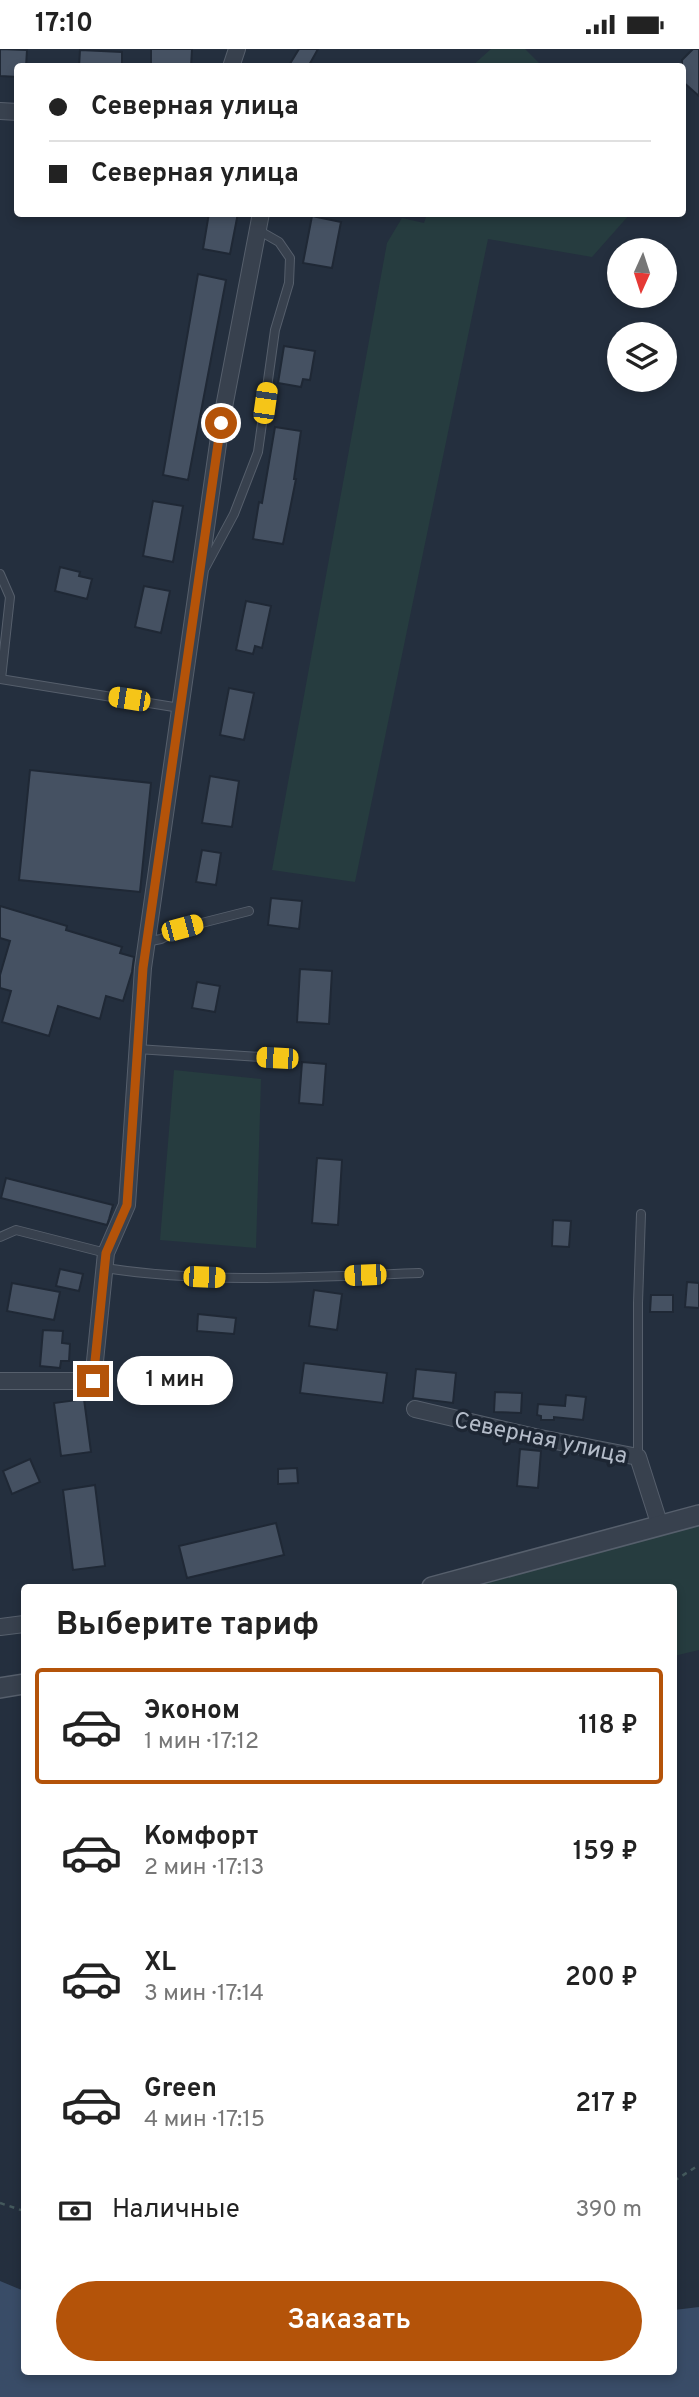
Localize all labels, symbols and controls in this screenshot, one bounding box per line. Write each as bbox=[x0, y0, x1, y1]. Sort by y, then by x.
text: 17:10 bbox=[35, 8, 93, 41]
text: Северная улица bbox=[91, 91, 299, 124]
text: Северная улица bbox=[91, 158, 299, 191]
north arrow bbox=[607, 238, 677, 308]
map controls bbox=[607, 238, 677, 392]
button: layers bbox=[607, 322, 677, 392]
car bbox=[252, 381, 279, 425]
route start bbox=[205, 407, 237, 439]
car bbox=[107, 685, 152, 713]
car bbox=[159, 912, 206, 944]
car bbox=[256, 1046, 299, 1070]
car bbox=[344, 1264, 387, 1286]
car bbox=[183, 1266, 226, 1288]
callout: 1 мин bbox=[118, 1357, 233, 1405]
route end bbox=[77, 1365, 109, 1397]
text: 1 мин bbox=[146, 1366, 204, 1395]
street label: Северная улица bbox=[451, 1407, 630, 1472]
text: Выберите тариф bbox=[56, 1606, 319, 1646]
icon: car bbox=[60, 1695, 123, 1758]
text: Эконом bbox=[144, 1695, 240, 1728]
text: 118 ₽ bbox=[578, 1710, 638, 1743]
text: 1 мин · 17:12 bbox=[144, 1728, 259, 1757]
icon: car bbox=[60, 1821, 123, 1884]
text: Комфорт bbox=[144, 1821, 258, 1854]
text: 159 ₽ bbox=[573, 1836, 638, 1869]
text: 2 мин · 17:13 bbox=[144, 1854, 264, 1883]
icon: car bbox=[60, 1947, 123, 2010]
text: XL bbox=[144, 1947, 176, 1980]
text: 200 ₽ bbox=[565, 1962, 638, 1995]
text: 3 мин · 17:14 bbox=[144, 1980, 264, 2009]
icon: car bbox=[60, 2073, 123, 2136]
text: Green bbox=[144, 2073, 217, 2106]
text: 217 ₽ bbox=[575, 2088, 638, 2121]
text: 4 мин · 17:15 bbox=[144, 2106, 265, 2135]
icon: cash bbox=[56, 2192, 94, 2230]
text: Наличные bbox=[112, 2194, 240, 2227]
text: 390 m bbox=[575, 2196, 642, 2225]
button: Заказать bbox=[56, 2281, 642, 2361]

